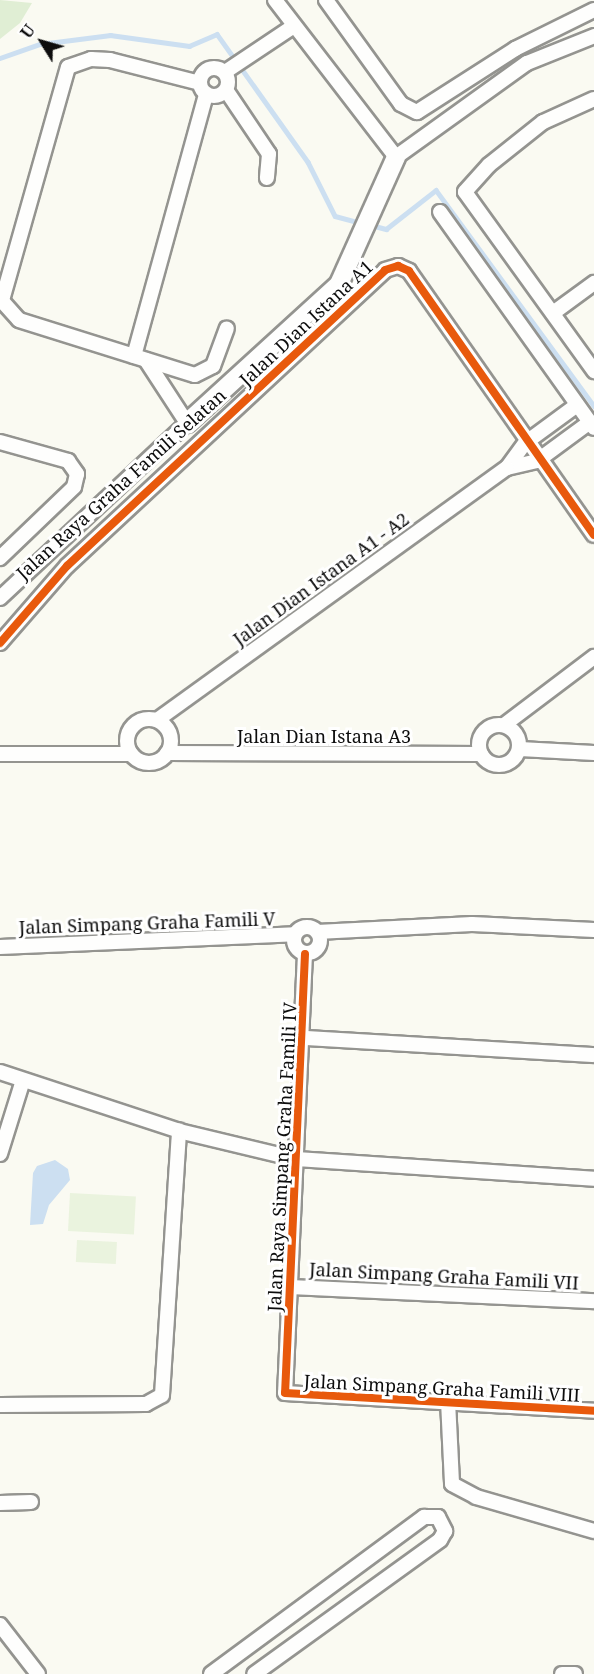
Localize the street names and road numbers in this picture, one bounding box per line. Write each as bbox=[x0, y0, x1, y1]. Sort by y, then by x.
street label: Jalan Dian Istana A1 bbox=[235, 256, 377, 390]
street label: Jalan Raya Graha Famili Selatan bbox=[12, 384, 230, 584]
street label: Jalan Dian Istana A1 - A2 bbox=[229, 508, 413, 650]
street label: Jalan Dian Istana A3 bbox=[237, 725, 411, 747]
street label: Jalan Simpang Graha Famili V bbox=[18, 908, 276, 938]
street label: Jalan Raya Simpang Graha Famili IV bbox=[263, 1002, 301, 1312]
street label: Jalan Simpang Graha Famili VII bbox=[309, 1258, 579, 1294]
street label: Jalan Simpang Graha Famili VIII bbox=[303, 1370, 581, 1406]

